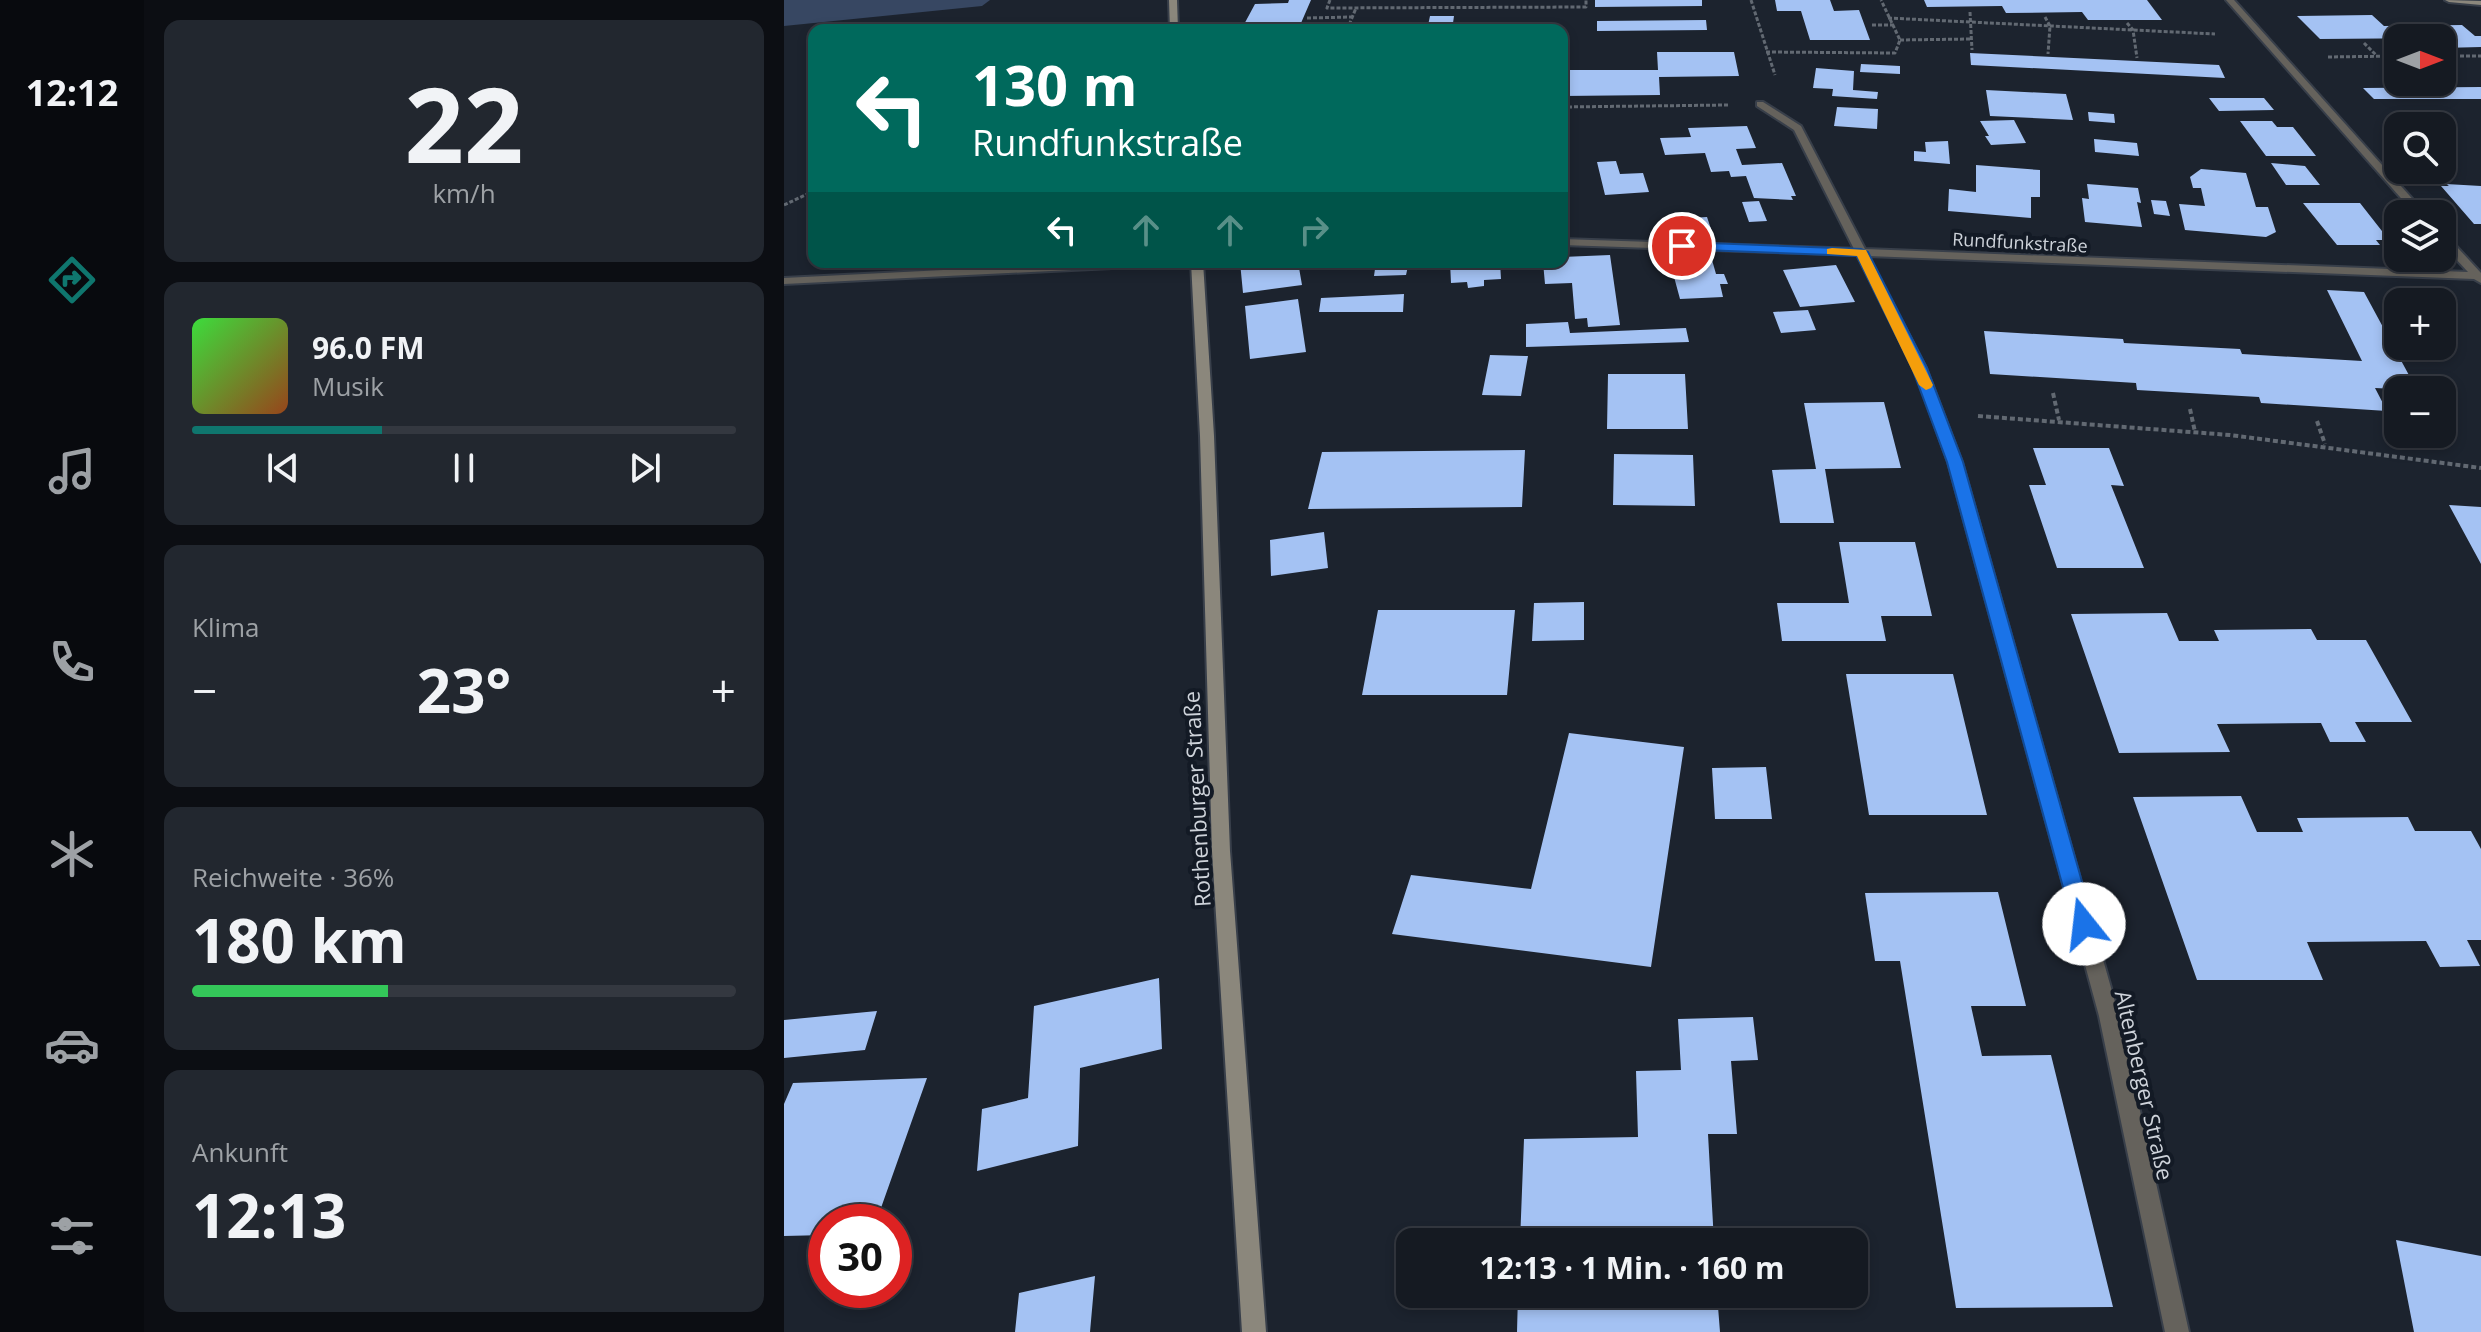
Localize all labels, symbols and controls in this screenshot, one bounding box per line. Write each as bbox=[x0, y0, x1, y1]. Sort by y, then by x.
north arrow bbox=[2384, 24, 2456, 96]
map controls bbox=[2384, 24, 2456, 448]
text: 130 m bbox=[972, 46, 1138, 122]
text: 22 bbox=[405, 52, 523, 193]
icon: left bbox=[840, 56, 944, 160]
text: 12:12 bbox=[26, 68, 118, 117]
button: search bbox=[2384, 112, 2456, 184]
text: Rundfunkstraße bbox=[972, 118, 1243, 167]
text: km/h bbox=[432, 175, 496, 211]
button: layers bbox=[2384, 200, 2456, 272]
icon: left bbox=[1040, 208, 1084, 252]
icon: ahead bbox=[1124, 208, 1168, 252]
icon: ahead bbox=[1208, 208, 1252, 252]
icon: right bbox=[1292, 208, 1336, 252]
pin bbox=[1648, 212, 1716, 280]
icon: arrive bbox=[1660, 224, 1704, 268]
street label: Rundfunkstraße bbox=[1952, 226, 2088, 258]
icon: directions bbox=[44, 252, 100, 308]
button: + bbox=[2384, 288, 2456, 360]
text: 96.0 FM bbox=[312, 327, 425, 368]
text: Musik bbox=[312, 368, 384, 404]
button: − bbox=[2384, 376, 2456, 448]
icon: music bbox=[44, 443, 100, 499]
icon: previous bbox=[261, 446, 305, 490]
icon: pause bbox=[442, 446, 486, 490]
icon: next bbox=[623, 446, 667, 490]
text: Klima bbox=[192, 609, 260, 645]
icon: phone bbox=[44, 634, 100, 690]
text: 23° bbox=[417, 649, 511, 731]
text: − bbox=[192, 660, 217, 720]
text: + bbox=[711, 660, 736, 720]
street label: Rothenburger Straße bbox=[1175, 690, 1217, 908]
icon: climate bbox=[44, 826, 100, 882]
text: Reichweite · 36% bbox=[192, 859, 394, 895]
position arrow bbox=[2042, 882, 2126, 966]
text: 180 km bbox=[192, 899, 407, 981]
street label: Altenberger Straße bbox=[2109, 987, 2181, 1183]
icon: car bbox=[44, 1017, 100, 1073]
text: Ankunft bbox=[192, 1134, 288, 1170]
text: 12:13 bbox=[192, 1174, 346, 1256]
speed limit sign: 30 bbox=[808, 1204, 912, 1308]
icon: filters bbox=[44, 1208, 100, 1264]
text: 12:13 · 1 Min. · 160 m bbox=[1480, 1247, 1784, 1288]

